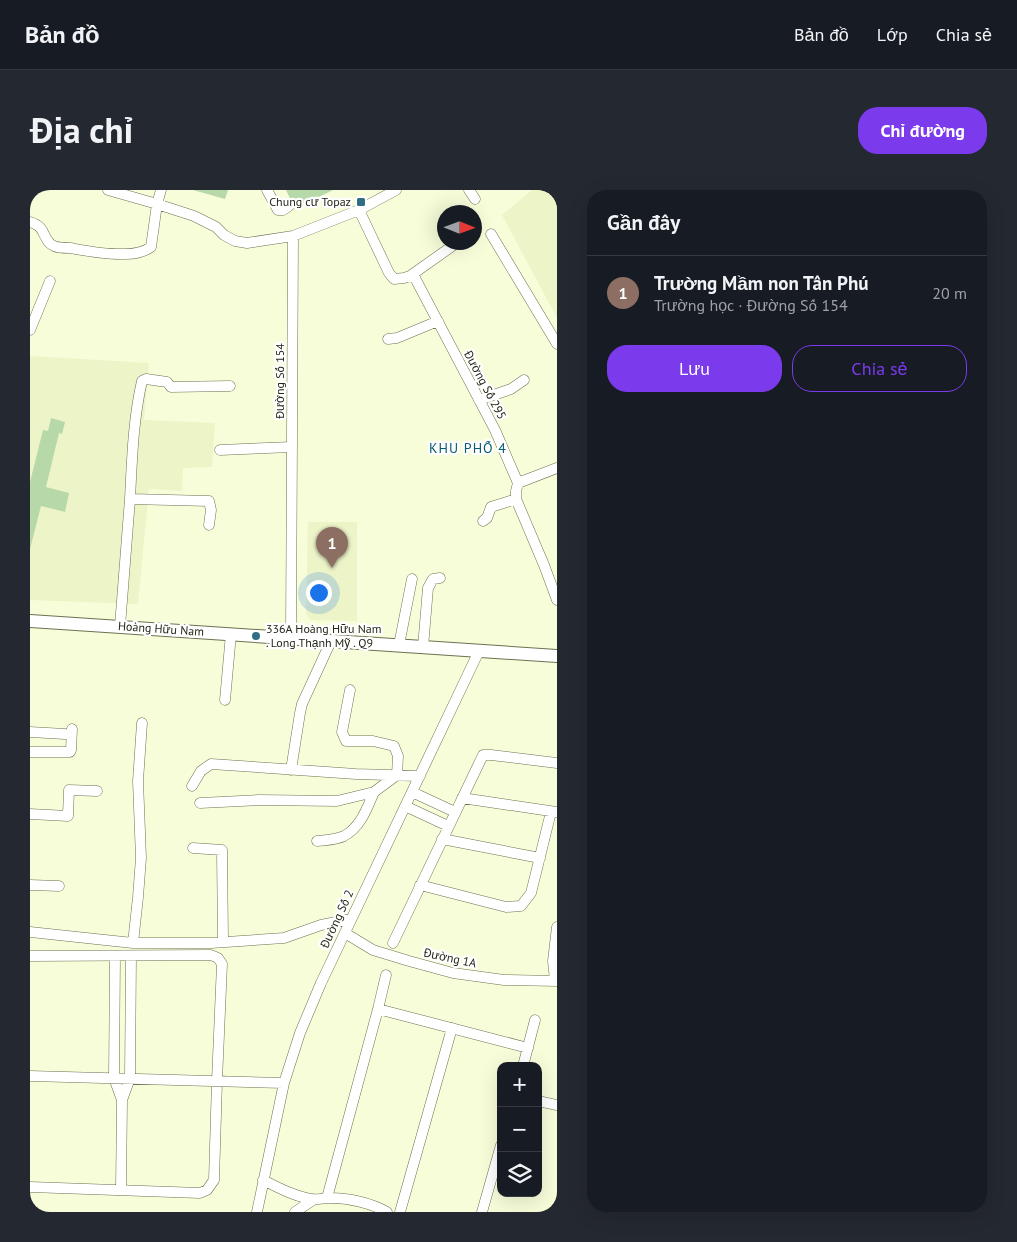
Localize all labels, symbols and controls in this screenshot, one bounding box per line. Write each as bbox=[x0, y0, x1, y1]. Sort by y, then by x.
text: Bản đồ bbox=[25, 19, 100, 50]
text: Bản đồ bbox=[794, 23, 849, 46]
text: Lớp bbox=[877, 23, 908, 46]
text: Chia sẻ bbox=[936, 23, 992, 46]
text: Địa chỉ bbox=[30, 107, 133, 153]
button: Chỉ đường bbox=[858, 107, 987, 154]
place label: Chung cư Topaz bbox=[269, 194, 351, 209]
marker: Chung cư Topaz bbox=[355, 196, 367, 208]
north arrow bbox=[437, 205, 482, 250]
text: Gần đây bbox=[607, 209, 680, 236]
text: Trường Mầm non Tân Phú bbox=[654, 271, 869, 295]
text: 1 bbox=[618, 283, 628, 303]
text: 20 m bbox=[932, 283, 967, 303]
text: Trường học · Đường Số 154 bbox=[654, 295, 848, 315]
street label: Đường Số 154 bbox=[272, 343, 287, 420]
button: Lưu bbox=[607, 345, 782, 392]
button: Chia sẻ bbox=[792, 345, 967, 392]
street label: Đường Số 295 bbox=[461, 347, 510, 422]
district label: KHU PHỐ 4 bbox=[429, 439, 507, 457]
pin: 1 bbox=[316, 527, 348, 568]
your location bbox=[306, 580, 332, 606]
street label: Hoàng Hữu Nam bbox=[118, 618, 205, 639]
place label: 336A Hoàng Hữu Nam . Long Thạnh Mỹ . Q9 bbox=[266, 621, 382, 650]
marker: 336A Hoàng Hữu Nam . Long Thạnh Mỹ . Q9 bbox=[250, 630, 262, 642]
street label: Đường Số 2 bbox=[316, 887, 357, 951]
street label: Đường 1A bbox=[421, 944, 478, 970]
map controls bbox=[497, 1062, 542, 1197]
button: + bbox=[497, 1062, 542, 1107]
button: − bbox=[497, 1107, 542, 1152]
button: layers bbox=[497, 1152, 542, 1197]

